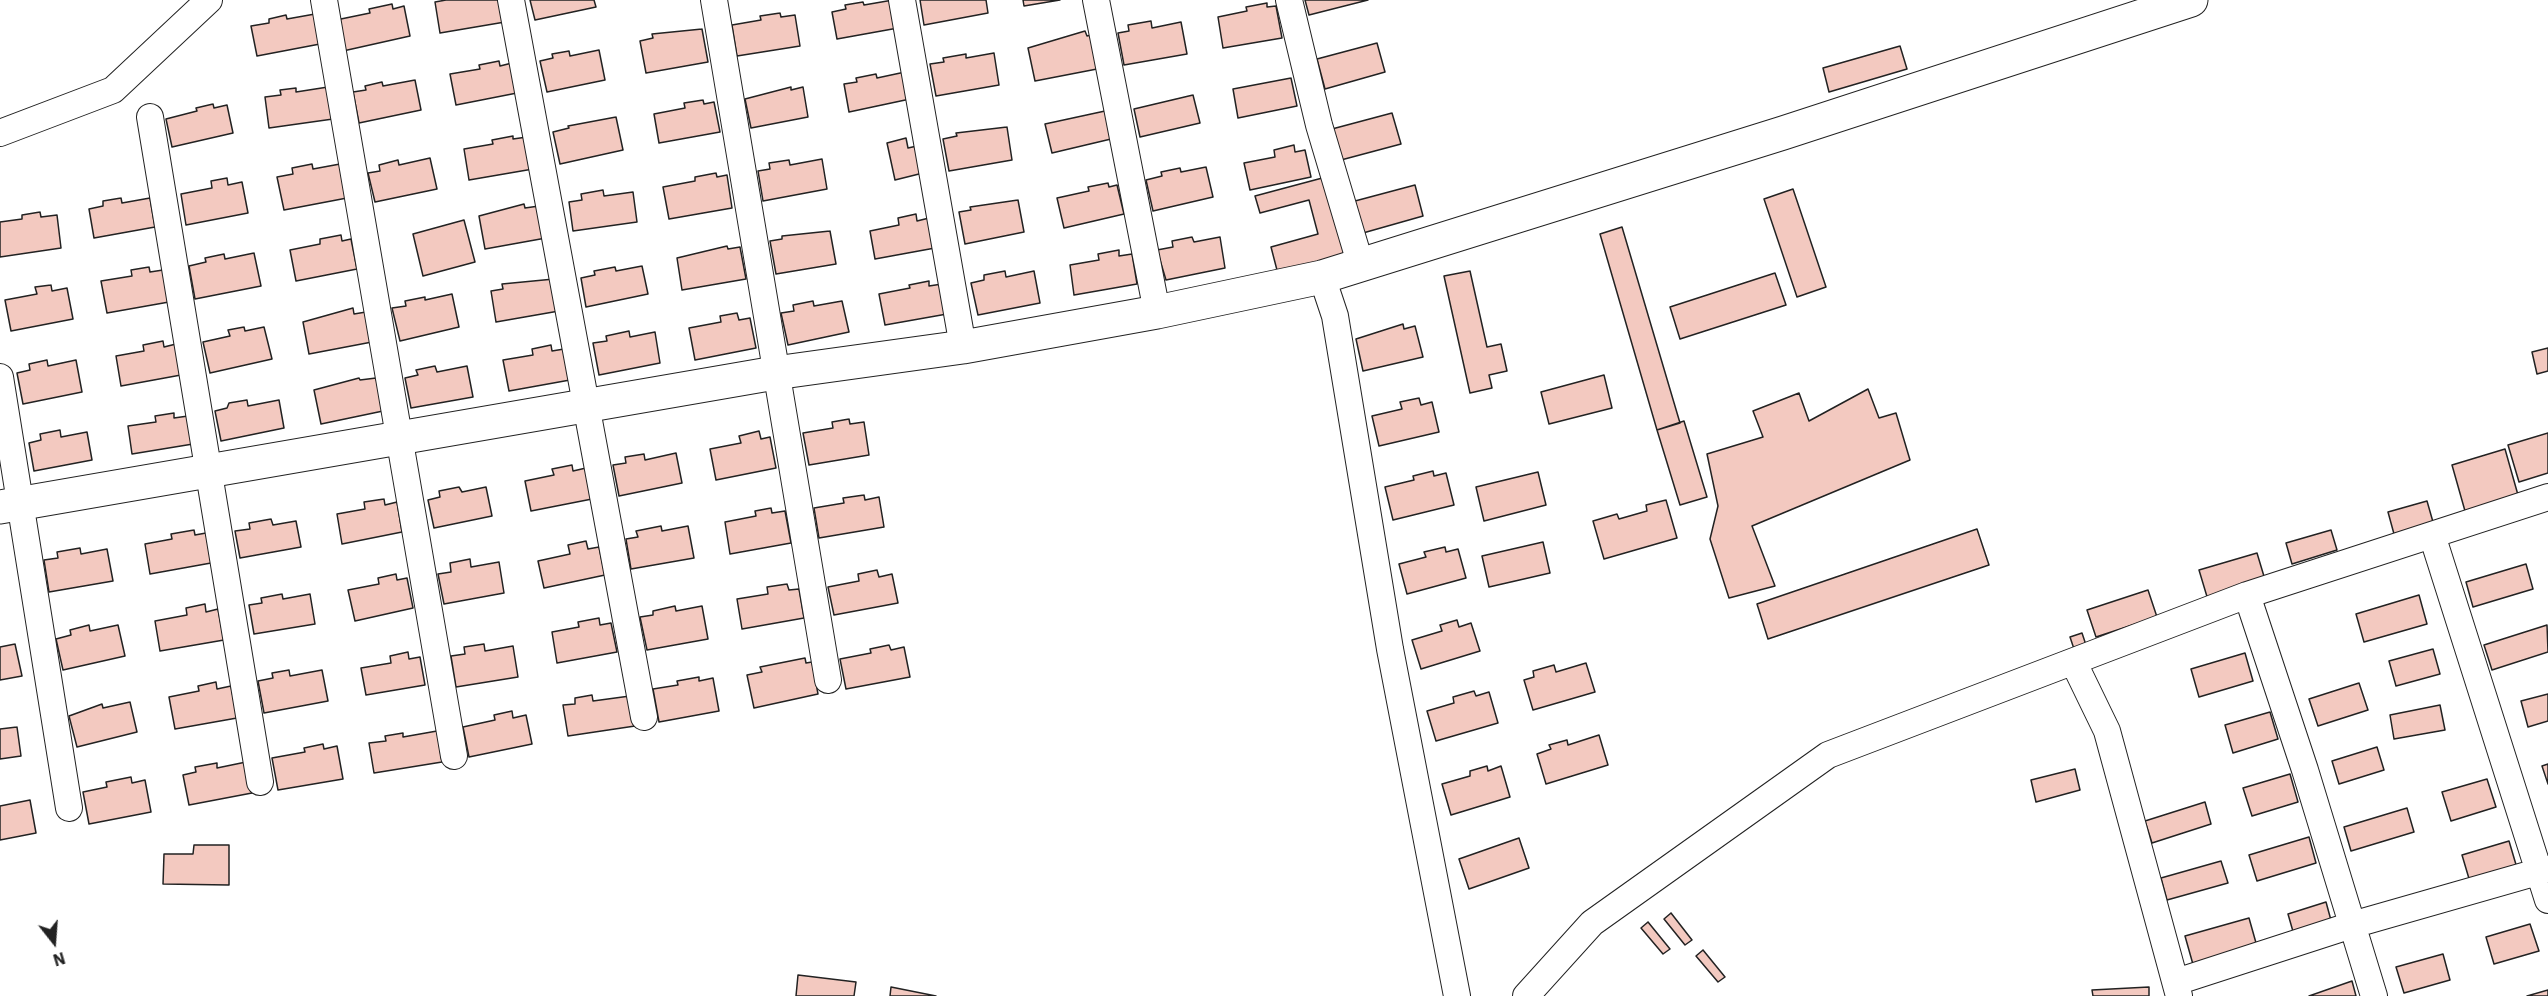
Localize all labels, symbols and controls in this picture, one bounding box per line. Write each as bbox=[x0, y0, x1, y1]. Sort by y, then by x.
north arrow bbox=[24, 912, 84, 972]
text: N bbox=[51, 948, 68, 970]

